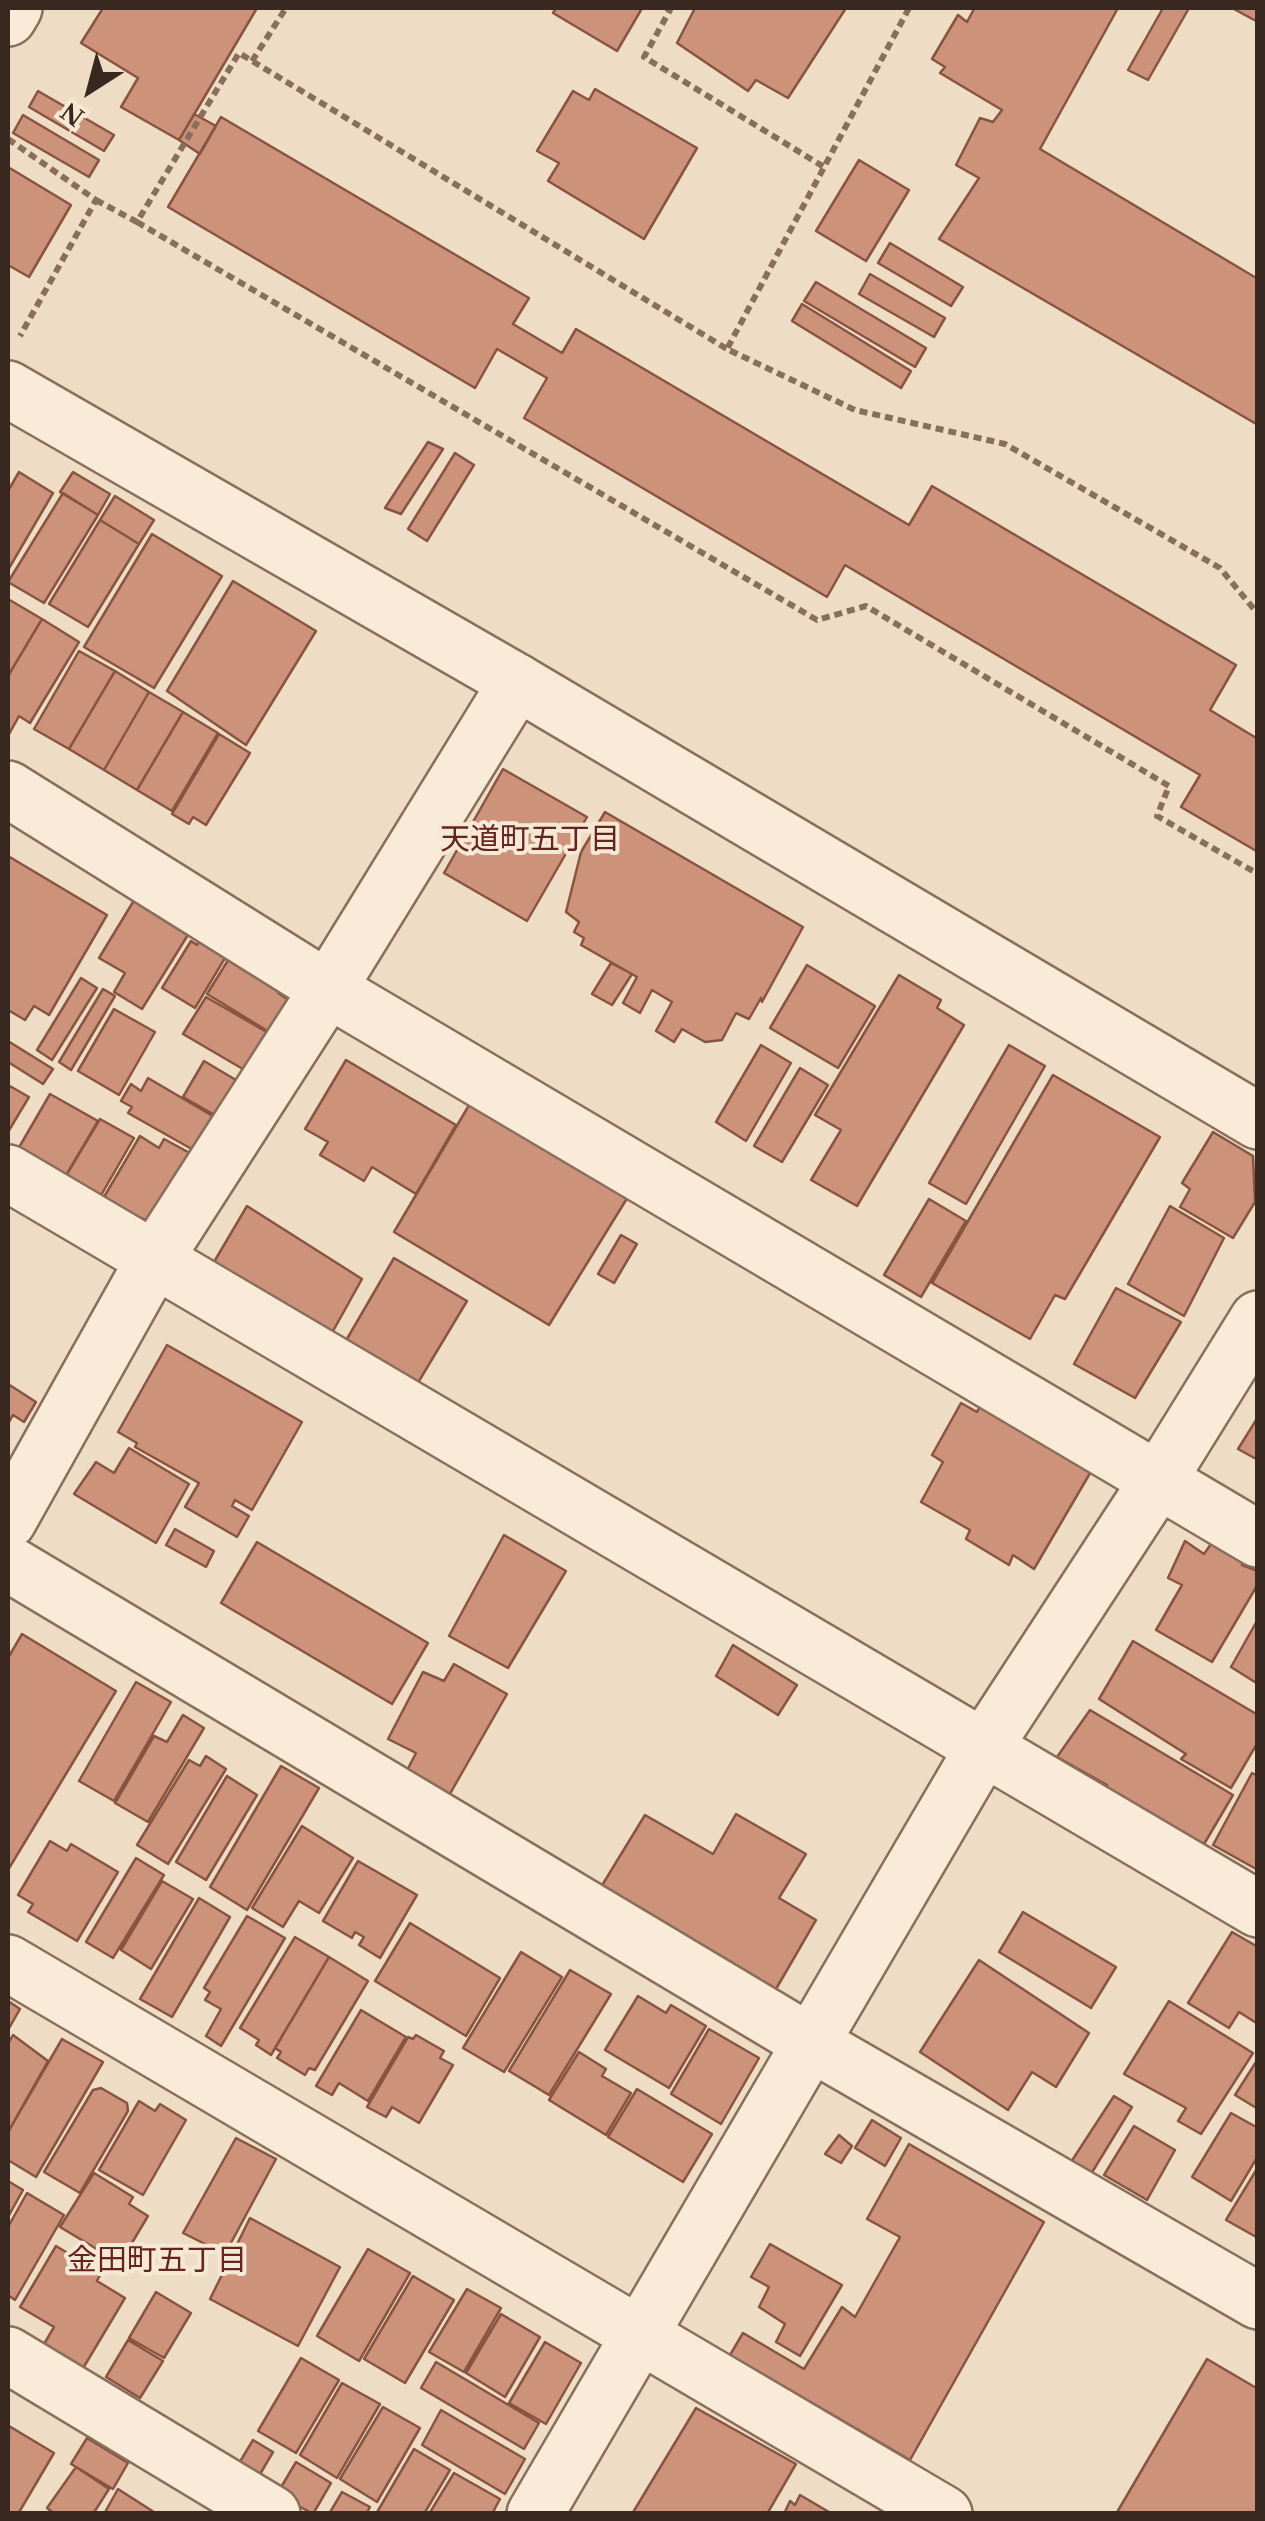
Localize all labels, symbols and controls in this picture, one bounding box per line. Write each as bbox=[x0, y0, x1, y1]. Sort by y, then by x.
north arrow bbox=[40, 40, 140, 140]
text: N bbox=[55, 96, 89, 133]
district label: 天道町五丁目 bbox=[440, 823, 620, 859]
district label: 金田町五丁目 bbox=[67, 2244, 247, 2280]

